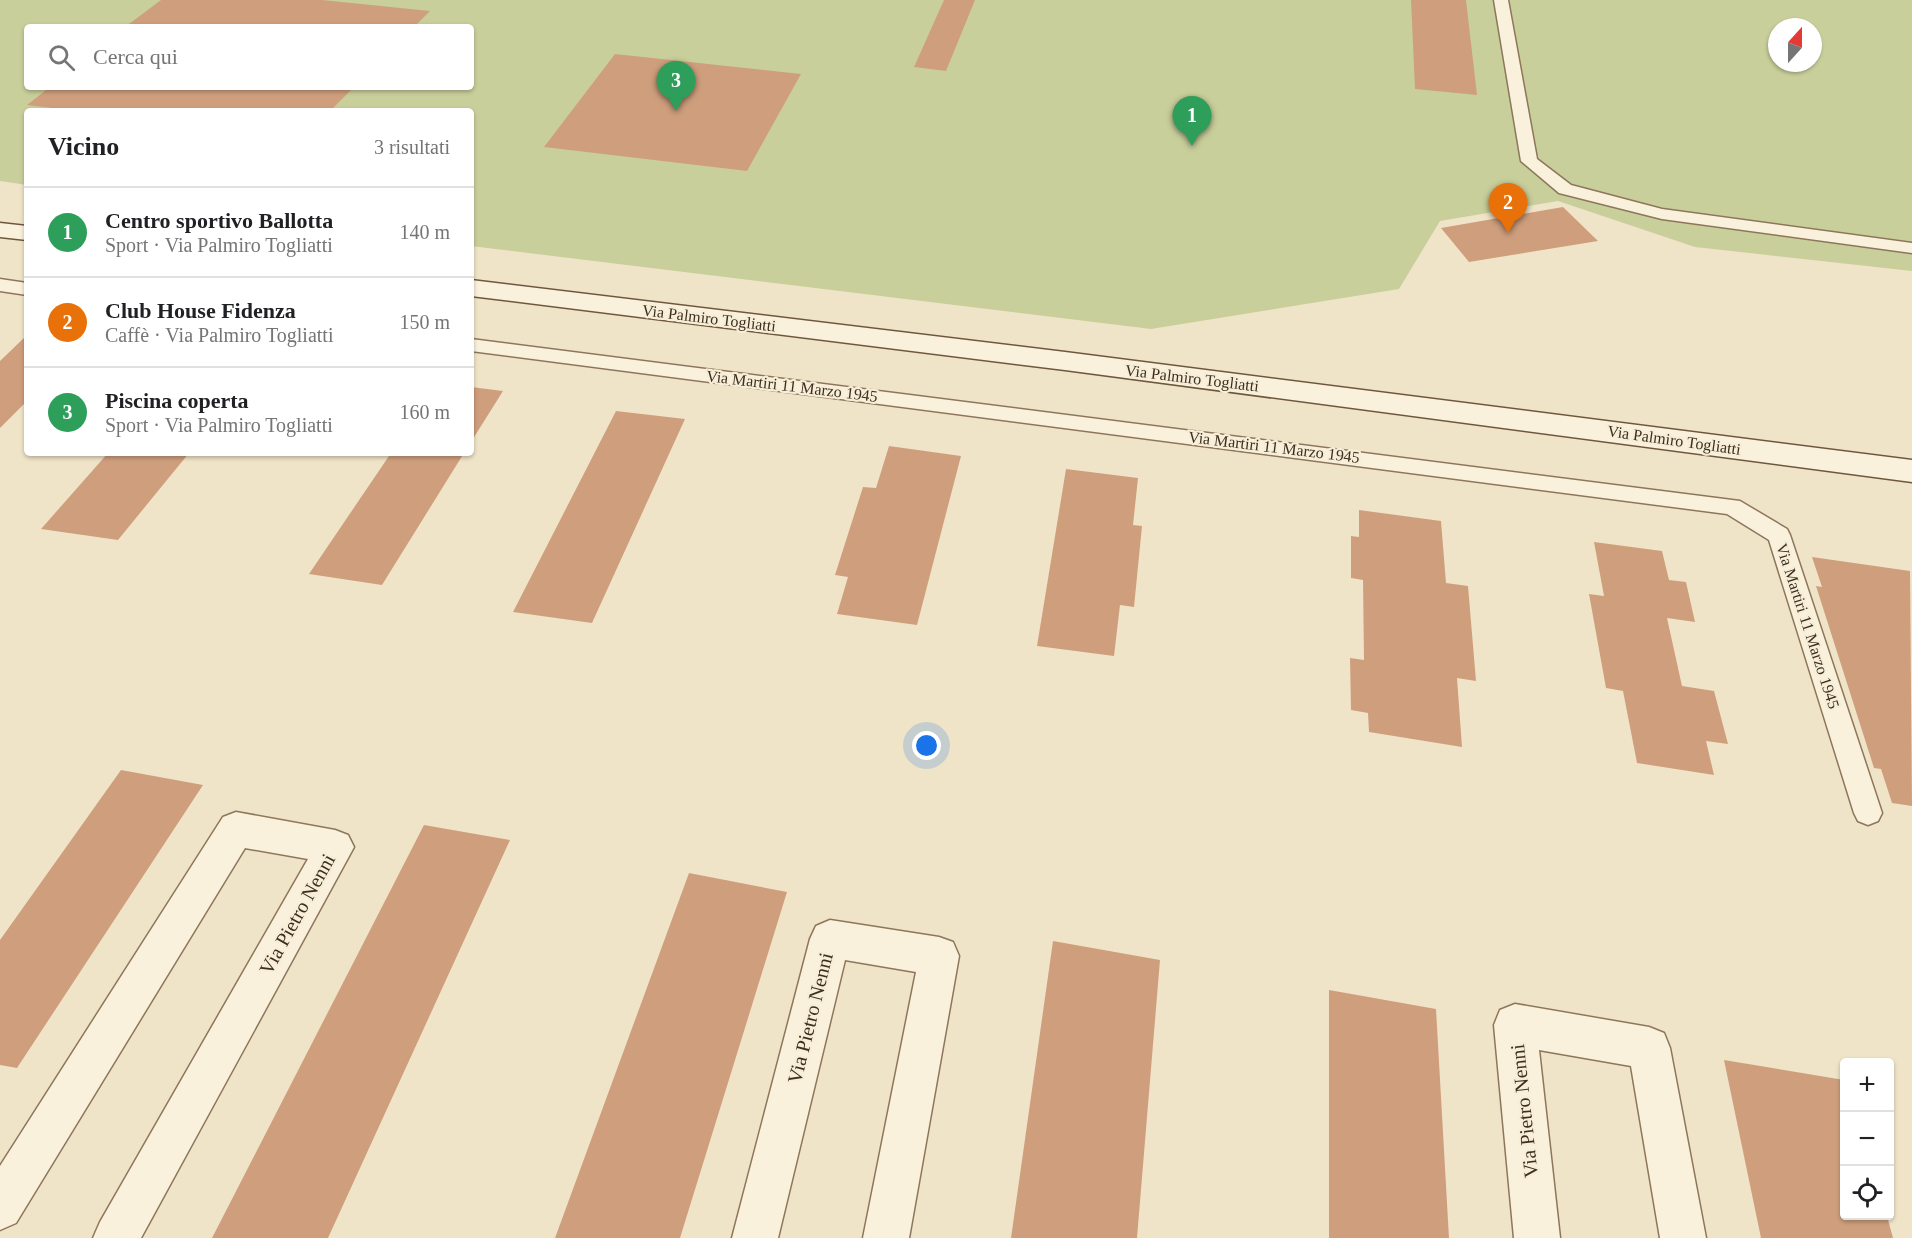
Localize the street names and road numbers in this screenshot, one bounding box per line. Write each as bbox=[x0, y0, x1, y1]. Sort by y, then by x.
street label: Via Palmiro Togliatti bbox=[641, 301, 777, 336]
street label: Via Palmiro Togliatti bbox=[1124, 361, 1260, 396]
street label: Via Martiri 11 Marzo 1945 bbox=[705, 367, 879, 405]
street label: Via Palmiro Togliatti bbox=[1606, 422, 1742, 459]
street label: Via Martiri 11 Marzo 1945 bbox=[1187, 428, 1361, 466]
street label: Via Martiri 11 Marzo 1945 bbox=[1773, 541, 1843, 711]
street label: Via Pietro Nenni bbox=[255, 850, 339, 978]
street label: Via Pietro Nenni bbox=[783, 950, 837, 1086]
street label: Via Pietro Nenni bbox=[1506, 1043, 1542, 1179]

